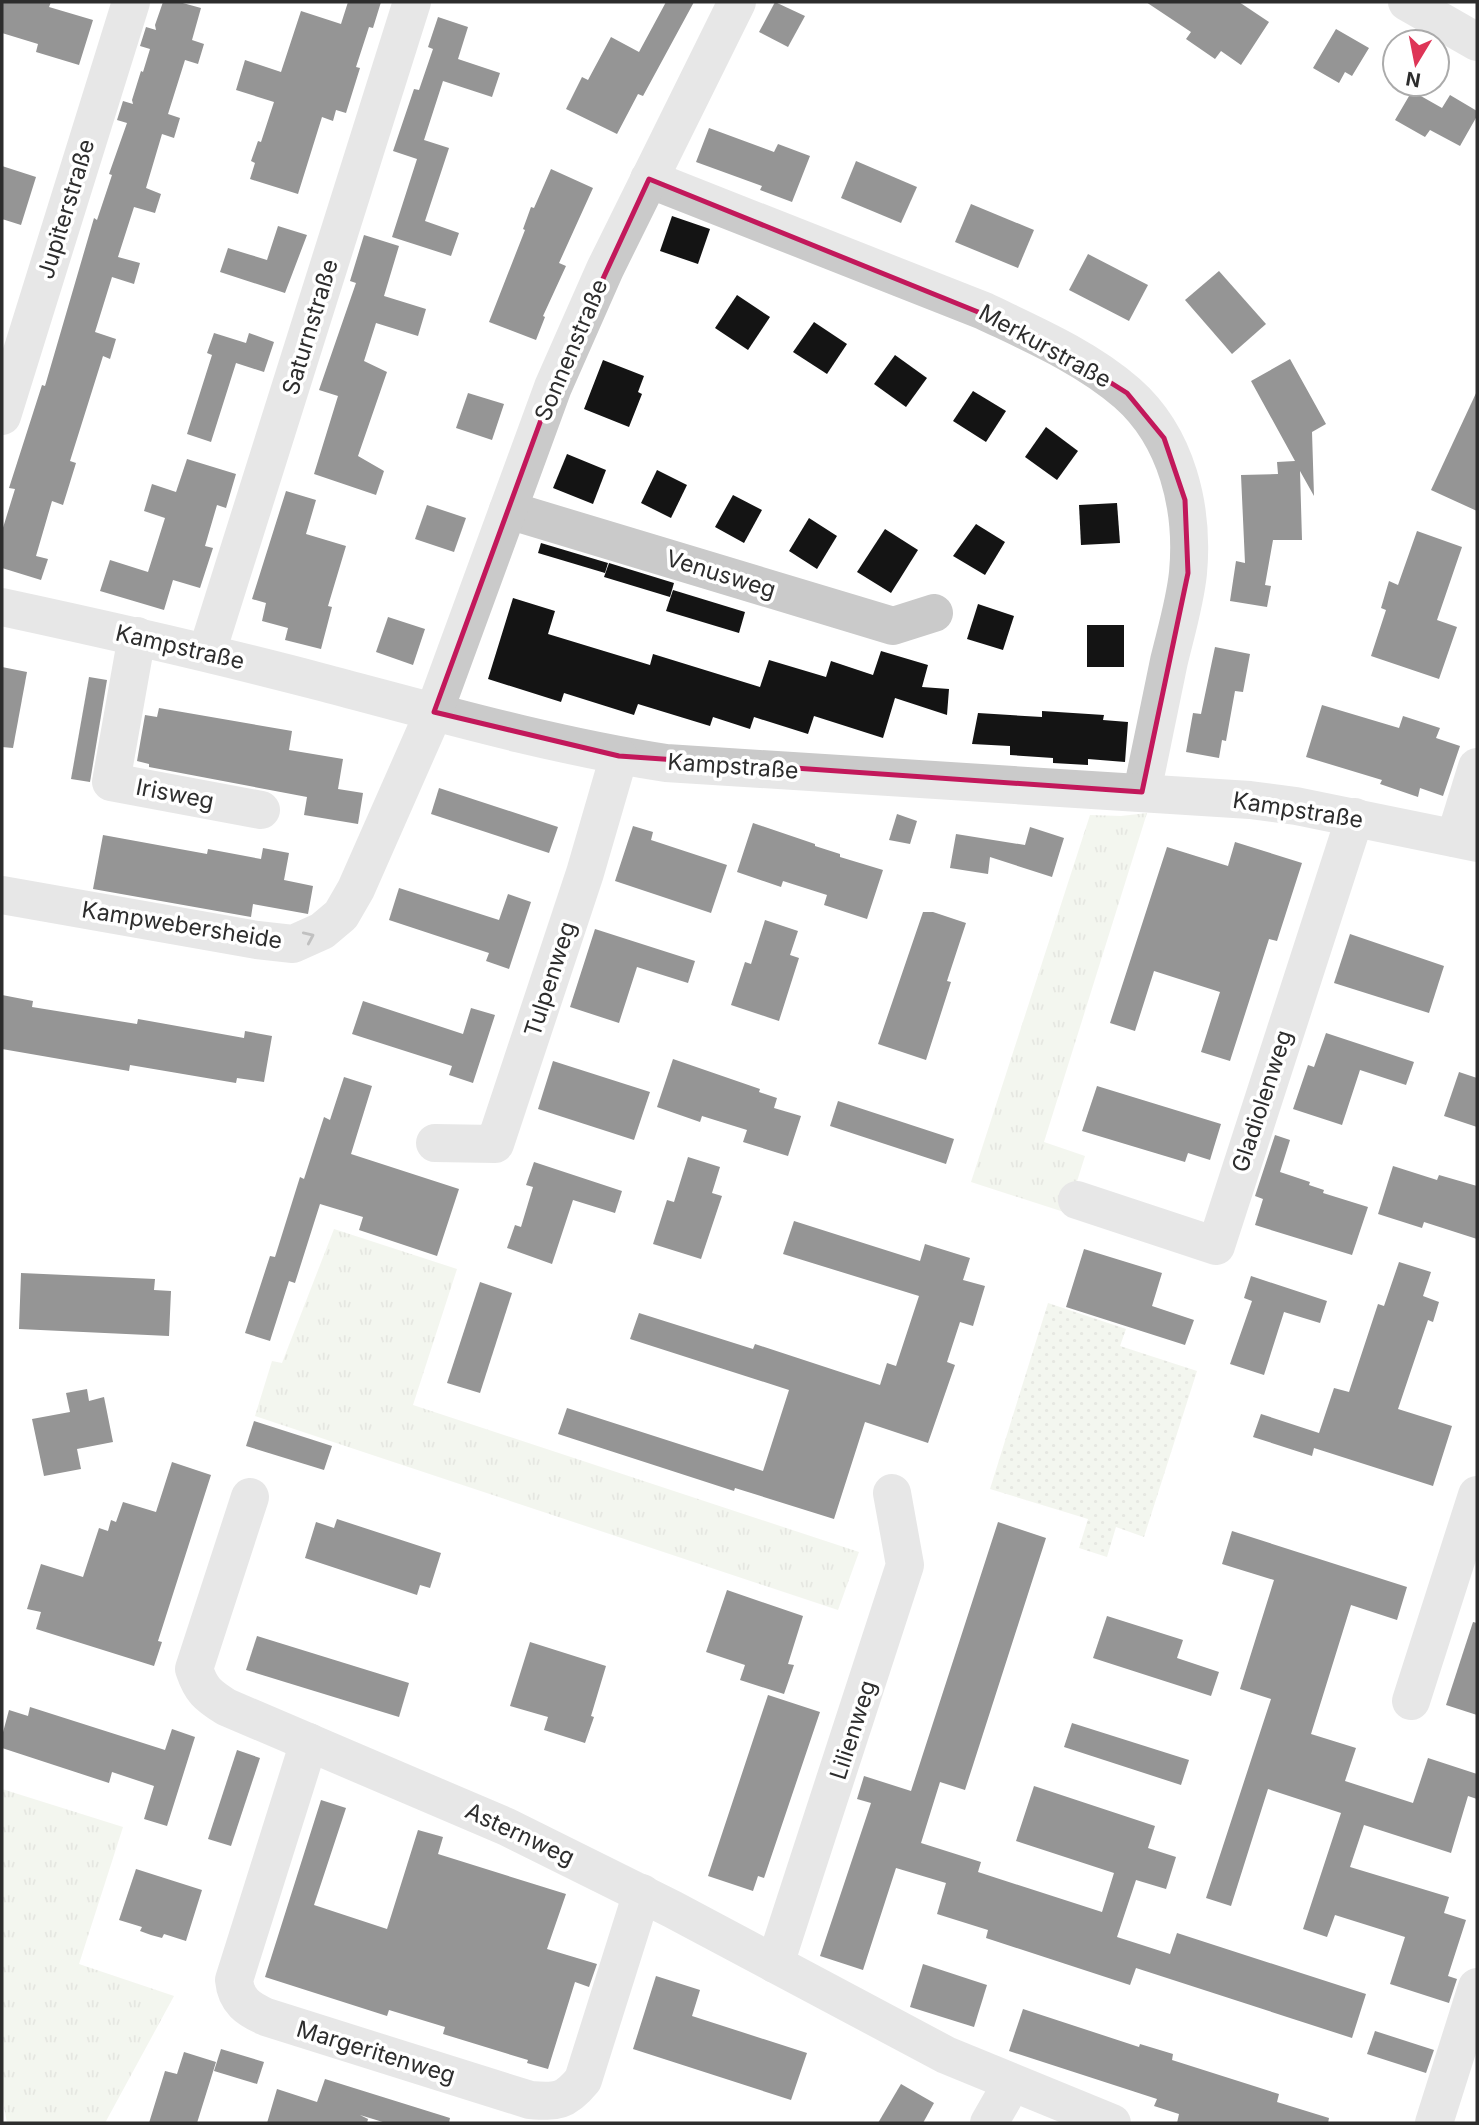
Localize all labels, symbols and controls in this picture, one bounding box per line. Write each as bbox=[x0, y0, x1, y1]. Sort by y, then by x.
north arrow bbox=[1381, 28, 1451, 98]
text: N bbox=[1404, 67, 1422, 92]
street label: Jupiterstraße bbox=[31, 136, 101, 282]
street label: Saturnstraße bbox=[276, 256, 344, 398]
street label: Sonnenstraße bbox=[529, 275, 613, 425]
street label: Merkurstraße bbox=[974, 298, 1116, 394]
street label: Venusweg bbox=[663, 544, 779, 604]
street label: Kampstraße bbox=[113, 619, 247, 675]
street label: Kampstraße bbox=[666, 747, 800, 785]
street label: Irisweg bbox=[134, 773, 216, 815]
street label: Kampstraße bbox=[1231, 786, 1365, 834]
street label: Kampwebersheide bbox=[80, 895, 284, 955]
street label: Tulpenweg bbox=[518, 918, 582, 1040]
one-way arrow bbox=[302, 931, 315, 945]
street label: Gladiolenweg bbox=[1226, 1026, 1298, 1176]
street label: Lilienweg bbox=[824, 1677, 882, 1783]
street label: Asternweg bbox=[461, 1797, 579, 1871]
street label: Margeritenweg bbox=[293, 2015, 459, 2089]

